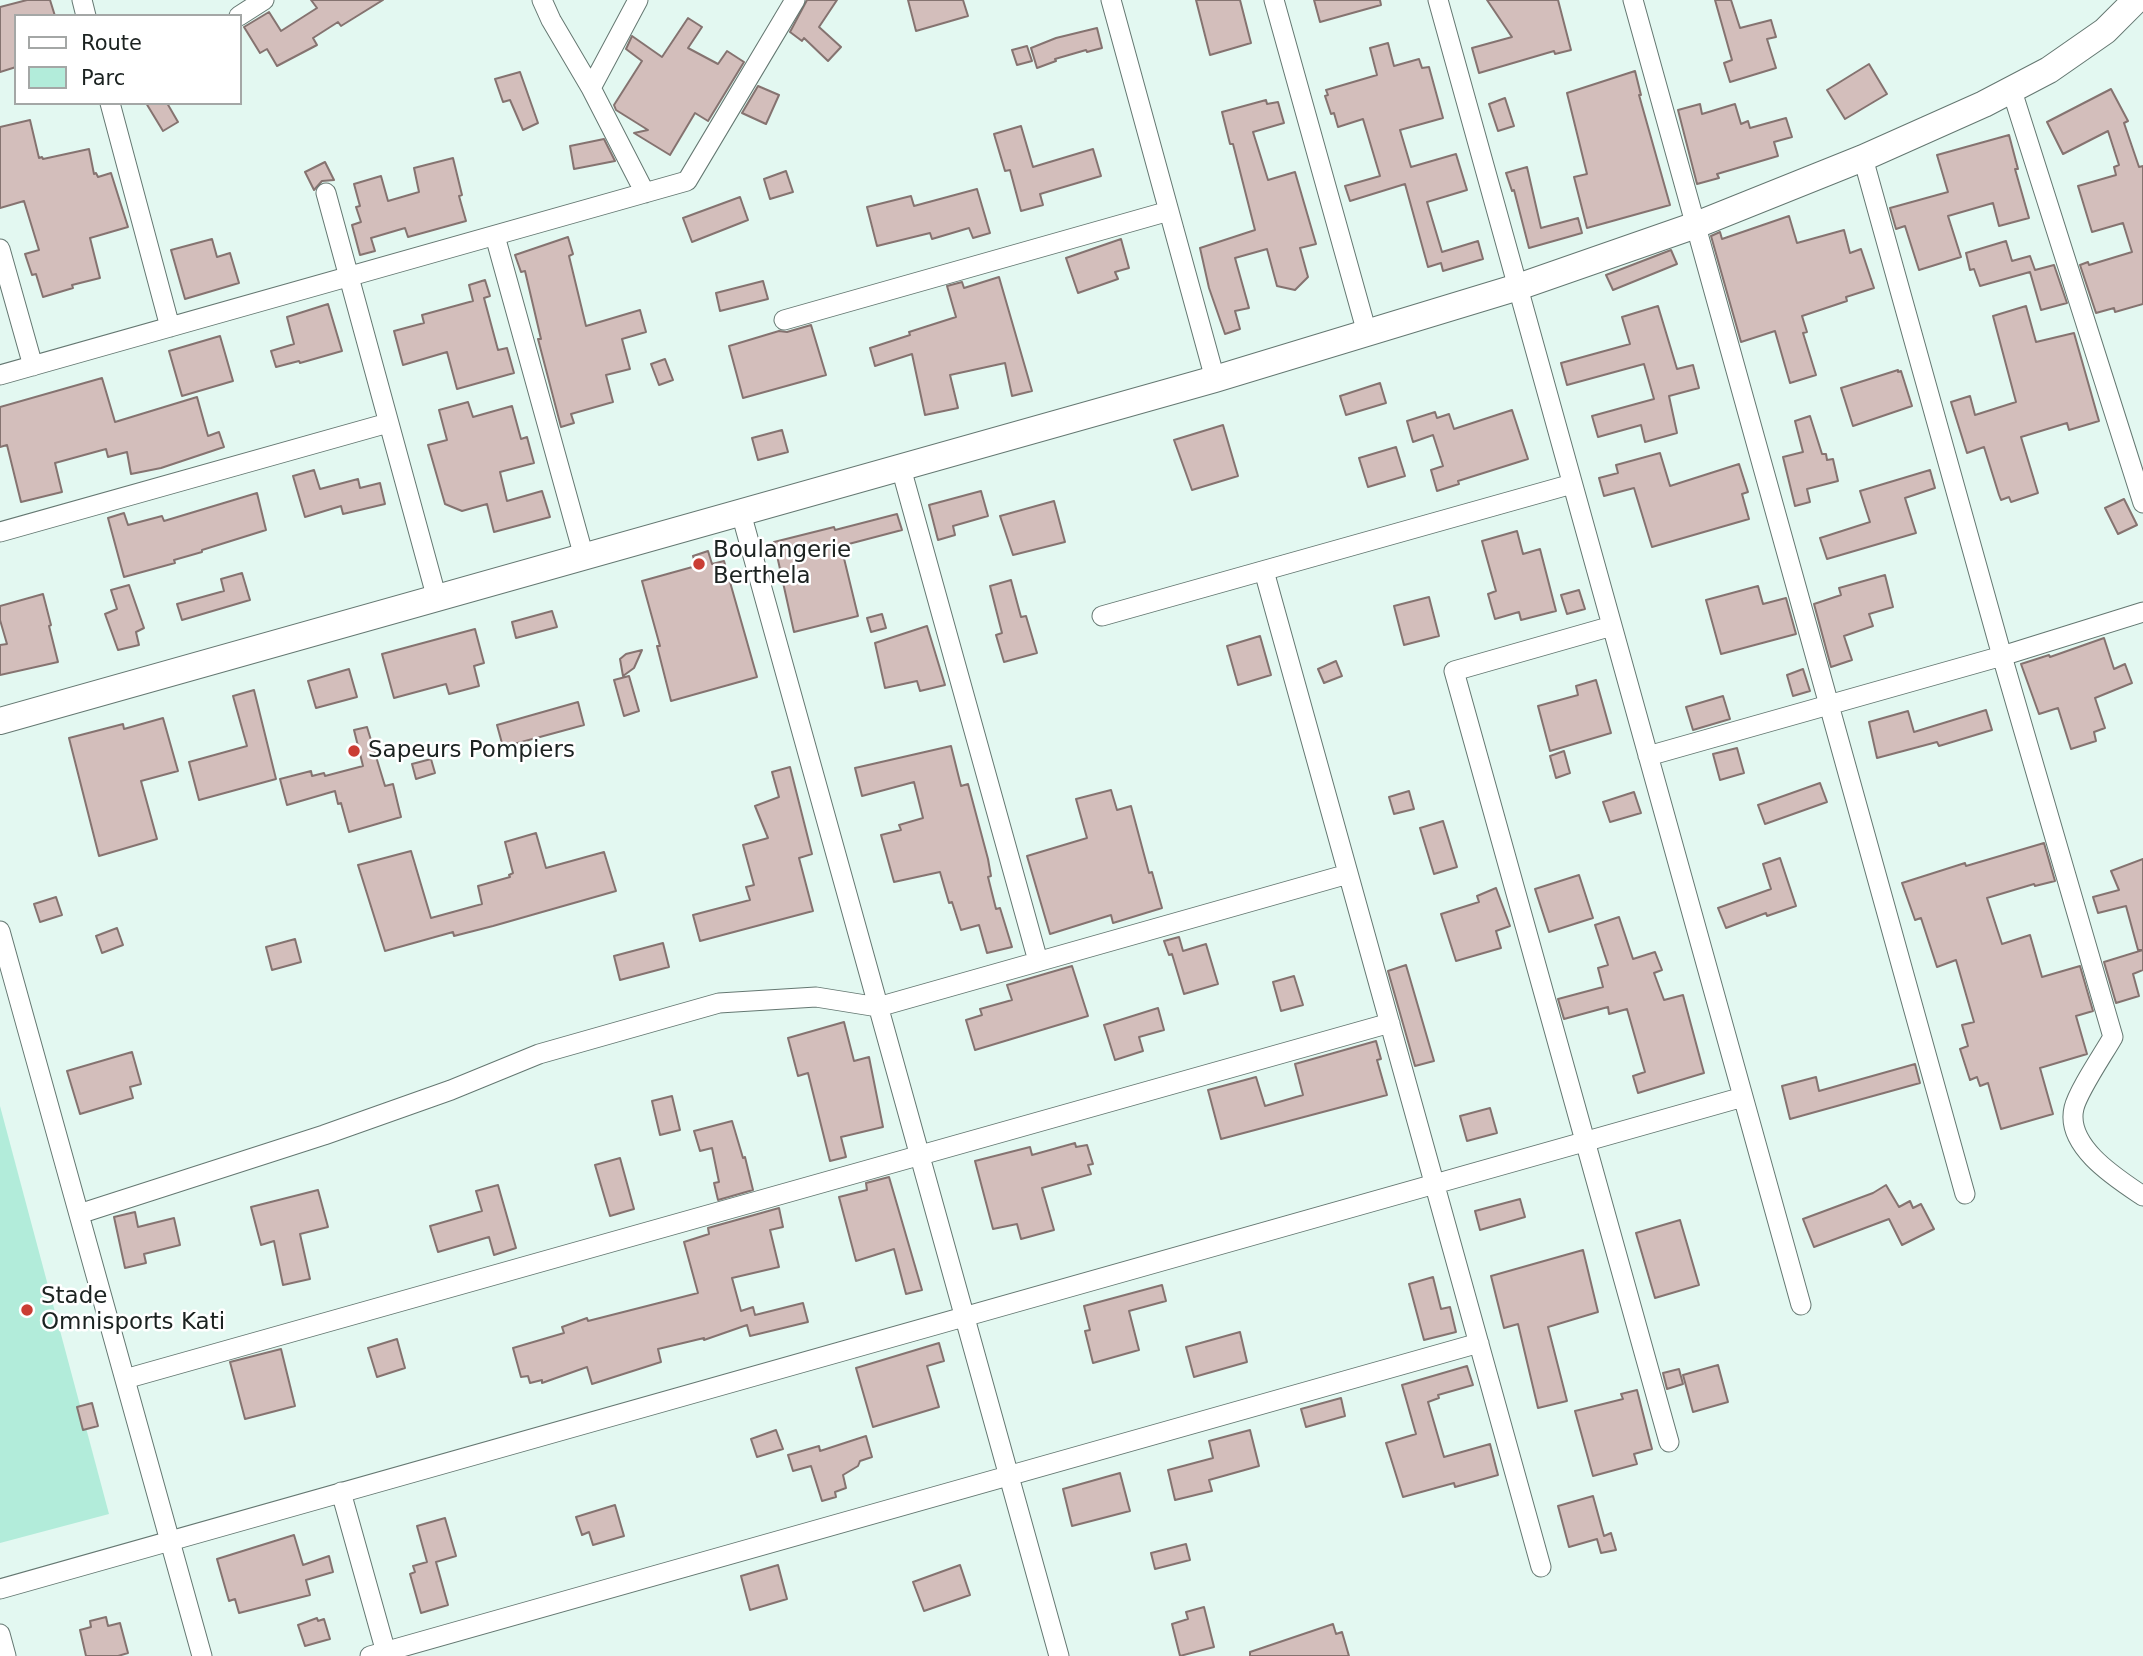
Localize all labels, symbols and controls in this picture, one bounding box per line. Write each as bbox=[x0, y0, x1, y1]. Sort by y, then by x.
legend bbox=[14, 14, 242, 105]
text: Route bbox=[81, 31, 142, 55]
text: Parc bbox=[81, 66, 125, 90]
place label: Boulangerie Berthela bbox=[713, 537, 851, 591]
marker: Boulangerie Berthela bbox=[691, 556, 707, 572]
place label: Sapeurs Pompiers bbox=[368, 737, 575, 765]
marker: Sapeurs Pompiers bbox=[346, 743, 362, 759]
place label: Stade Omnisports Kati bbox=[41, 1283, 225, 1337]
marker: Stade Omnisports Kati bbox=[19, 1302, 35, 1318]

